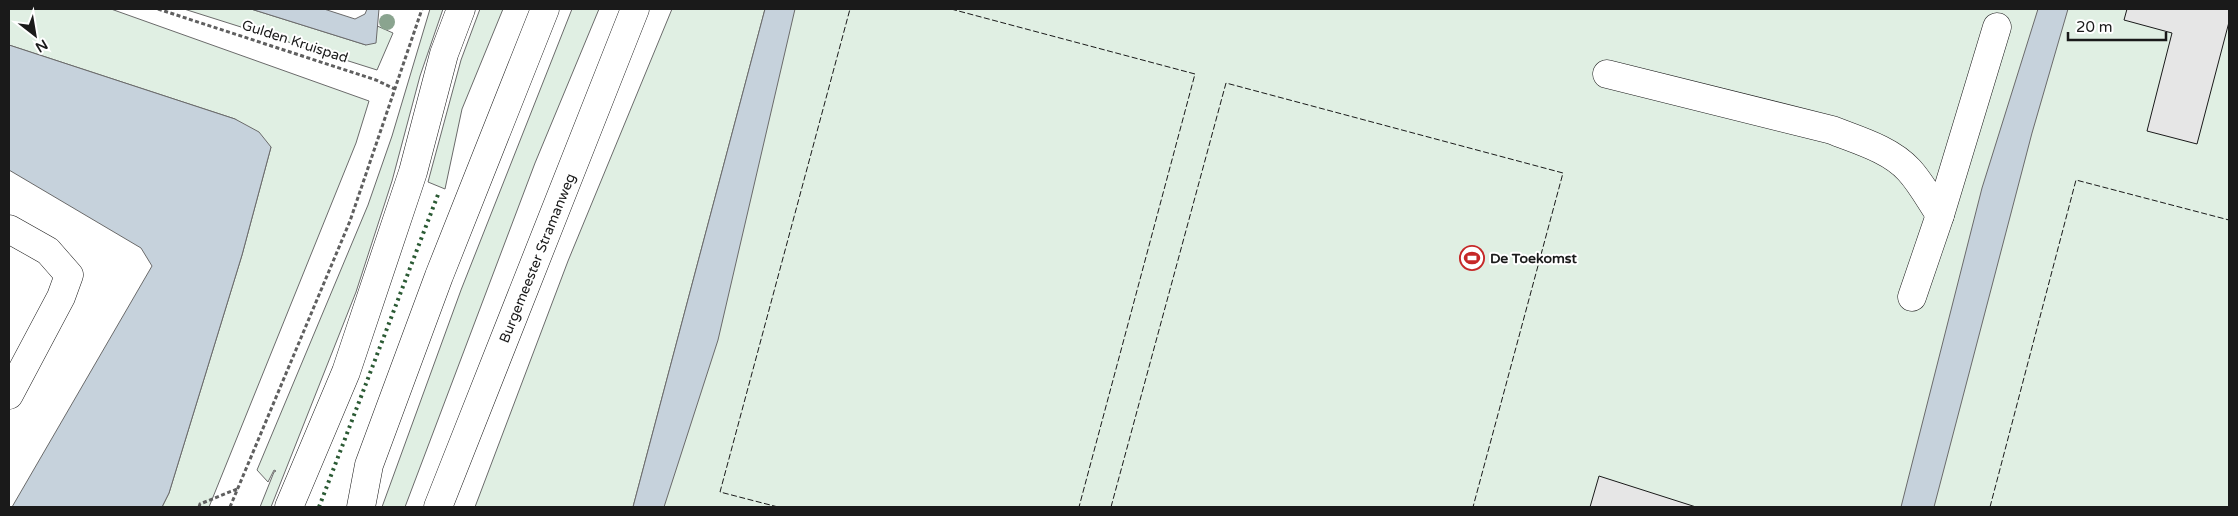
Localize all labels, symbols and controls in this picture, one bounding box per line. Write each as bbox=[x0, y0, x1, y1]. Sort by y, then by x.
north arrow bbox=[10, 10, 60, 60]
scale bar bbox=[2068, 10, 2166, 42]
street label: Gulden Kruispad bbox=[240, 16, 350, 67]
text: 20 m bbox=[2076, 18, 2113, 36]
text: N bbox=[32, 36, 51, 56]
street label: Burgemeester Stramanweg bbox=[496, 171, 579, 345]
sports icon: De Toekomst bbox=[1459, 245, 1485, 271]
place label: De Toekomst bbox=[1490, 250, 1577, 267]

